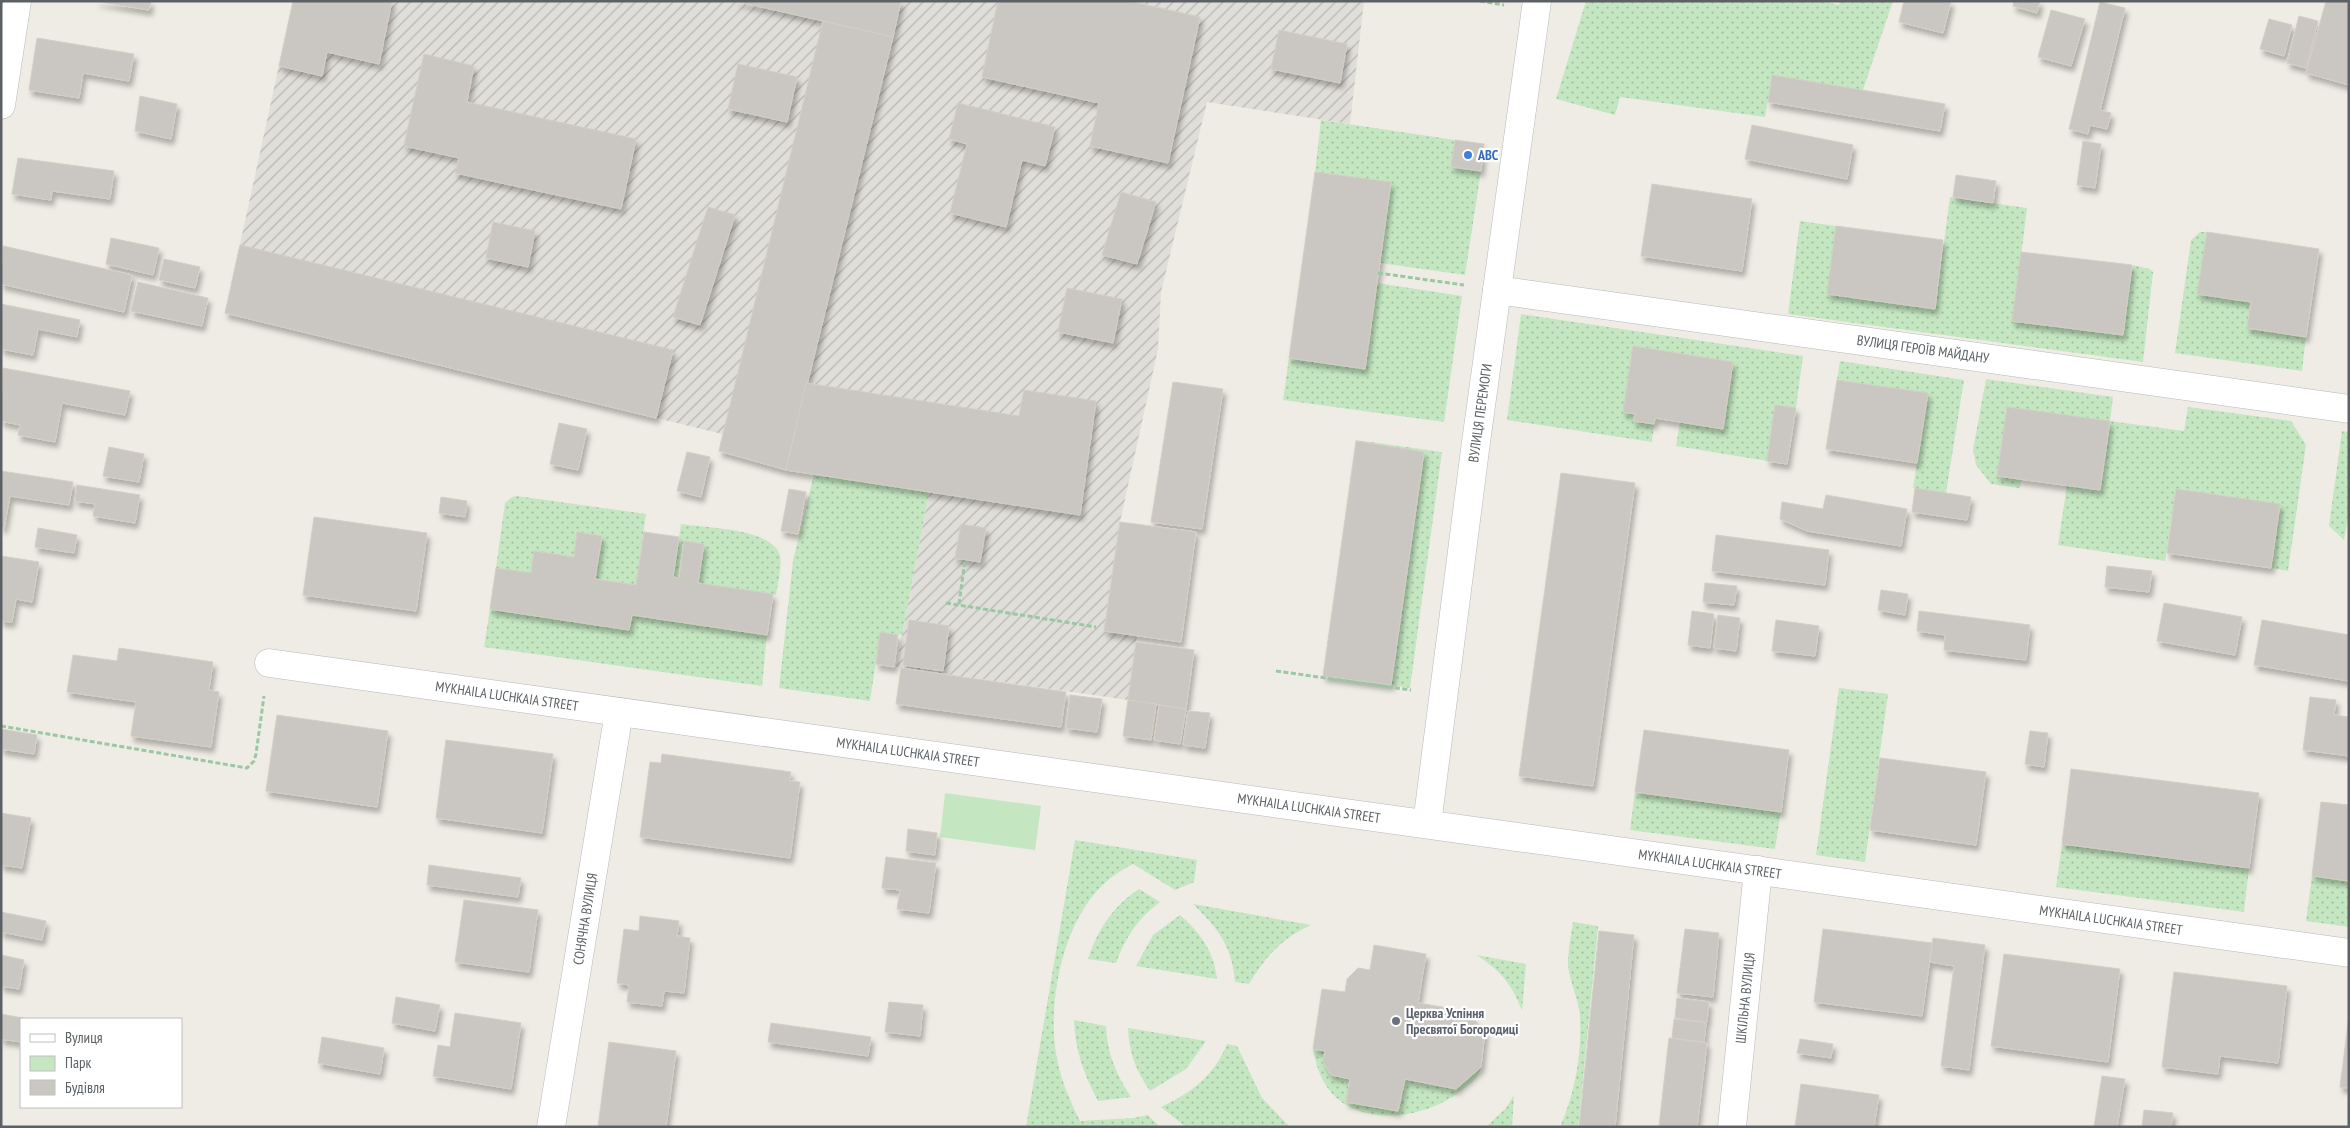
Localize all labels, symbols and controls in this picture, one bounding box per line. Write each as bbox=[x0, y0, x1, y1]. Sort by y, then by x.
place label: ABC bbox=[1477, 146, 1499, 164]
marker: ABC bbox=[1462, 149, 1474, 161]
street label: ВУЛИЦЯ ГЕРОЇВ МАЙДАНУ bbox=[1856, 331, 1991, 367]
street label: ВУЛИЦЯ ПЕРЕМОГИ bbox=[1464, 363, 1496, 463]
street label: MYKHAILA LUCHKAIA STREET bbox=[434, 677, 581, 715]
street label: MYKHAILA LUCHKAIA STREET bbox=[835, 733, 982, 771]
street label: MYKHAILA LUCHKAIA STREET bbox=[1236, 789, 1383, 827]
street label: MYKHAILA LUCHKAIA STREET bbox=[1637, 845, 1784, 883]
street label: СОНЯЧНА ВУЛИЦЯ bbox=[569, 872, 601, 966]
street label: MYKHAILA LUCHKAIA STREET bbox=[2038, 901, 2185, 939]
street label: ШКІЛЬНА ВУЛИЦЯ bbox=[1731, 952, 1759, 1044]
place label: Церква Успіння Пресвятої Богородиці bbox=[1406, 1004, 1518, 1038]
marker: Церква Успіння Пресвятої Богородиці bbox=[1390, 1015, 1402, 1027]
legend bbox=[20, 1018, 182, 1108]
text: Вулиця bbox=[65, 1028, 103, 1047]
text: Парк bbox=[65, 1053, 91, 1072]
text: Будівля bbox=[65, 1078, 105, 1097]

